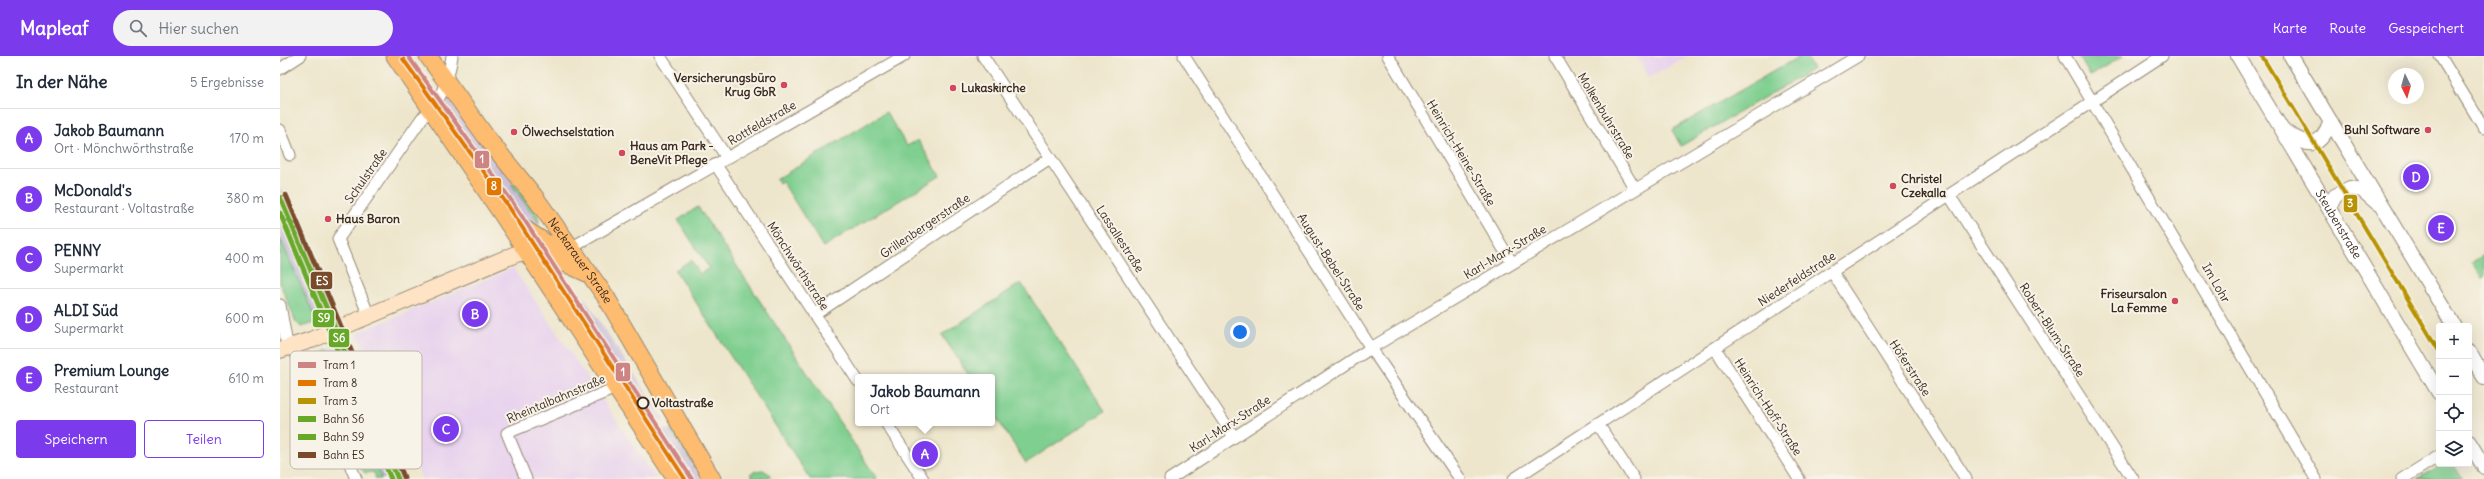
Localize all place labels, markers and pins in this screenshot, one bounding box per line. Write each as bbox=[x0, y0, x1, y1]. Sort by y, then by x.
place label: Versicherungsbüro Krug GbR bbox=[674, 70, 776, 100]
marker: Versicherungsbüro Krug GbR bbox=[779, 80, 789, 90]
place label: Lukaskirche bbox=[961, 80, 1026, 95]
marker: Lukaskirche bbox=[948, 83, 958, 93]
place label: Buhl Software bbox=[2344, 122, 2421, 137]
place label: Ölwechselstation bbox=[522, 124, 614, 139]
marker: Buhl Software bbox=[2423, 125, 2433, 135]
marker: Ölwechselstation bbox=[509, 127, 519, 137]
place label: Haus am Park - BeneVit Pflege bbox=[630, 138, 714, 168]
marker: Haus am Park - BeneVit Pflege bbox=[617, 148, 627, 158]
pin: D bbox=[2403, 162, 2429, 192]
place label: Christel Czekalla bbox=[1901, 171, 1946, 200]
marker: Christel Czekalla bbox=[1888, 181, 1898, 191]
place label: Haus Baron bbox=[336, 211, 400, 226]
pin: E bbox=[2428, 213, 2454, 243]
marker: Haus Baron bbox=[323, 214, 333, 224]
place label: Friseursalon La Femme bbox=[2101, 286, 2168, 315]
marker: Friseursalon La Femme bbox=[2170, 296, 2180, 306]
pin: B bbox=[462, 299, 488, 329]
place label: Voltastraße bbox=[652, 395, 714, 410]
marker: Voltastraße bbox=[636, 396, 650, 410]
pin: C bbox=[433, 414, 459, 444]
pin: A bbox=[912, 439, 938, 469]

